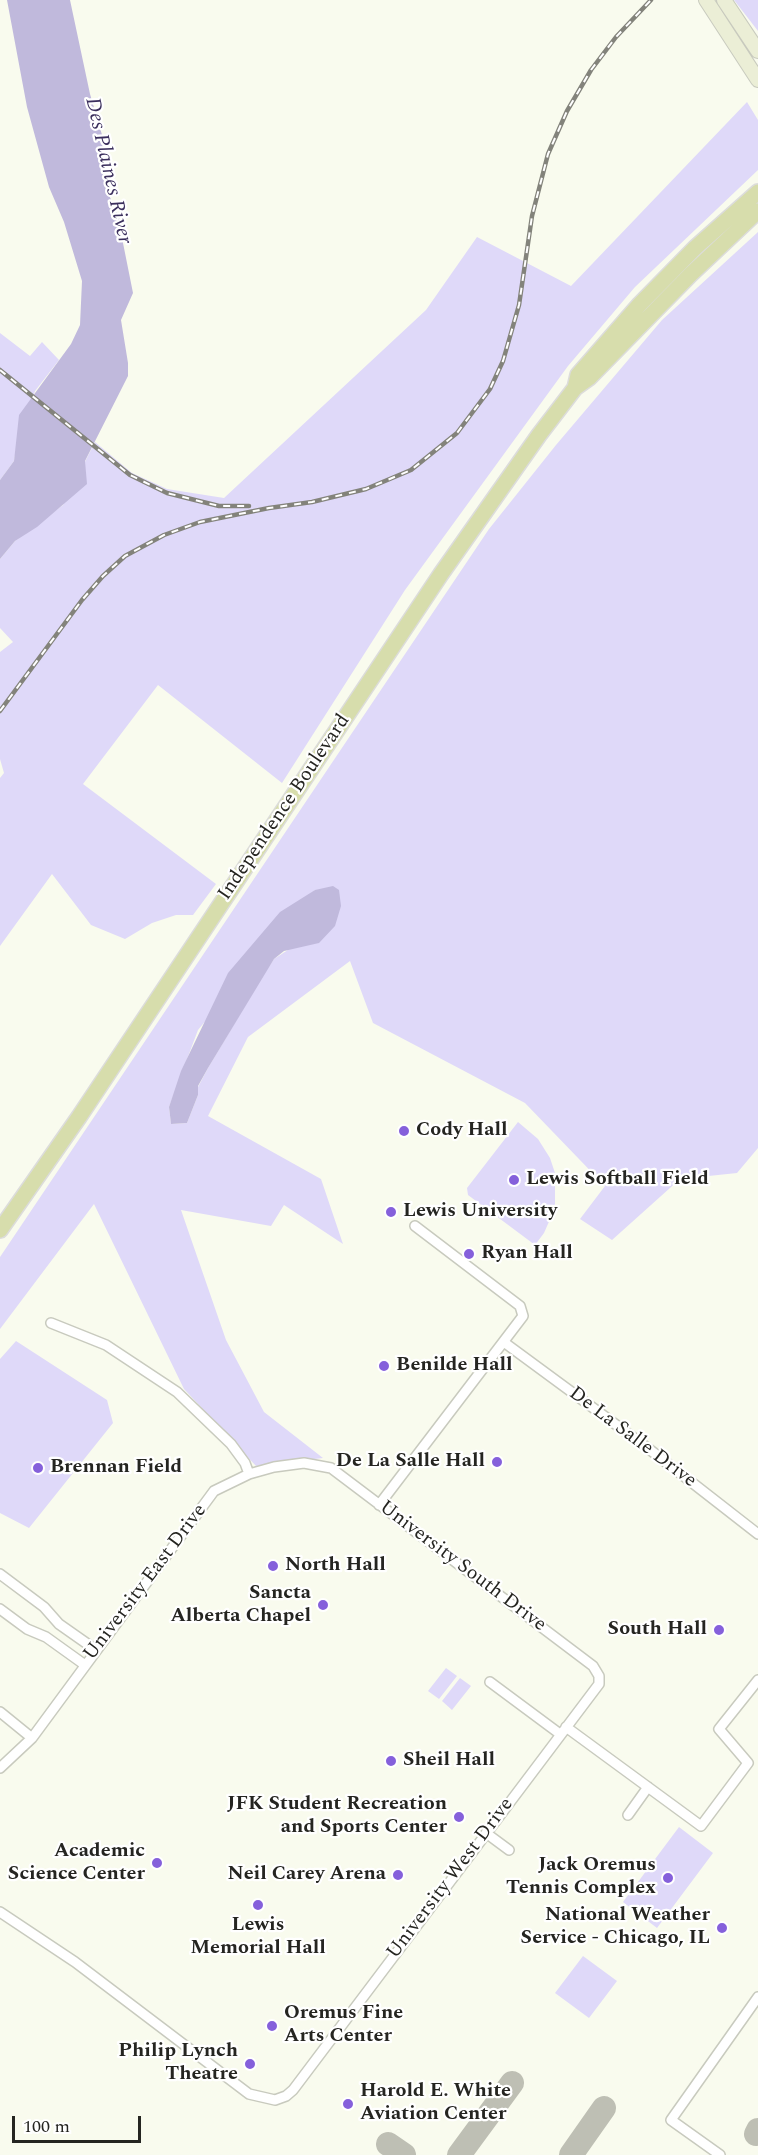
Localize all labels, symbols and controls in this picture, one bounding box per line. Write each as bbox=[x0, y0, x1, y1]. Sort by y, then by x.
water label: Des Plaines River bbox=[78, 95, 136, 247]
street label: Independence Boulevard bbox=[214, 710, 356, 906]
place label: Cody Hall bbox=[416, 1119, 508, 1143]
marker: Cody Hall bbox=[397, 1124, 411, 1138]
place label: Lewis Softball Field bbox=[526, 1168, 709, 1192]
marker: Lewis Softball Field bbox=[507, 1173, 521, 1187]
place label: Lewis University bbox=[403, 1200, 557, 1224]
marker: Lewis University bbox=[384, 1205, 398, 1219]
place label: Ryan Hall bbox=[481, 1242, 573, 1266]
marker: Ryan Hall bbox=[462, 1247, 476, 1261]
place label: Benilde Hall bbox=[396, 1354, 512, 1378]
marker: Benilde Hall bbox=[377, 1359, 391, 1373]
street label: De La Salle Drive bbox=[563, 1382, 701, 1494]
place label: De La Salle Hall bbox=[336, 1450, 485, 1474]
marker: De La Salle Hall bbox=[490, 1455, 504, 1469]
place label: Brennan Field bbox=[50, 1456, 182, 1480]
marker: Brennan Field bbox=[31, 1461, 45, 1475]
street label: University South Drive bbox=[374, 1496, 550, 1638]
street label: University East Drive bbox=[79, 1500, 213, 1666]
place label: North Hall bbox=[285, 1554, 386, 1578]
marker: North Hall bbox=[266, 1559, 280, 1573]
place label: Sancta Alberta Chapel bbox=[170, 1582, 311, 1629]
marker: Sancta Alberta Chapel bbox=[316, 1598, 330, 1612]
place label: South Hall bbox=[607, 1618, 707, 1642]
marker: South Hall bbox=[712, 1623, 726, 1637]
place label: Sheil Hall bbox=[403, 1749, 495, 1773]
marker: Sheil Hall bbox=[384, 1754, 398, 1768]
place label: JFK Student Recreation and Sports Center bbox=[227, 1793, 447, 1840]
street label: University West Drive bbox=[383, 1794, 519, 1964]
marker: JFK Student Recreation and Sports Center bbox=[452, 1810, 466, 1824]
place label: Academic Science Center bbox=[8, 1840, 145, 1887]
place label: Jack Oremus Tennis Complex bbox=[506, 1854, 656, 1901]
marker: Academic Science Center bbox=[150, 1856, 164, 1870]
place label: Neil Carey Arena bbox=[227, 1863, 386, 1887]
marker: Neil Carey Arena bbox=[391, 1868, 405, 1882]
marker: Jack Oremus Tennis Complex bbox=[661, 1871, 675, 1885]
marker: Lewis Memorial Hall bbox=[251, 1898, 265, 1912]
place label: National Weather Service - Chicago, IL bbox=[520, 1904, 710, 1951]
place label: Lewis Memorial Hall bbox=[190, 1914, 326, 1961]
marker: National Weather Service - Chicago, IL bbox=[715, 1921, 729, 1935]
place label: Oremus Fine Arts Center bbox=[284, 2002, 403, 2049]
marker: Oremus Fine Arts Center bbox=[265, 2019, 279, 2033]
place label: Philip Lynch Theatre bbox=[118, 2040, 238, 2087]
marker: Philip Lynch Theatre bbox=[243, 2057, 257, 2071]
place label: Harold E. White Aviation Center bbox=[360, 2080, 511, 2127]
marker: Harold E. White Aviation Center bbox=[341, 2097, 355, 2111]
scale bar bbox=[15, 2104, 144, 2142]
text: 100 m bbox=[23, 2113, 70, 2140]

